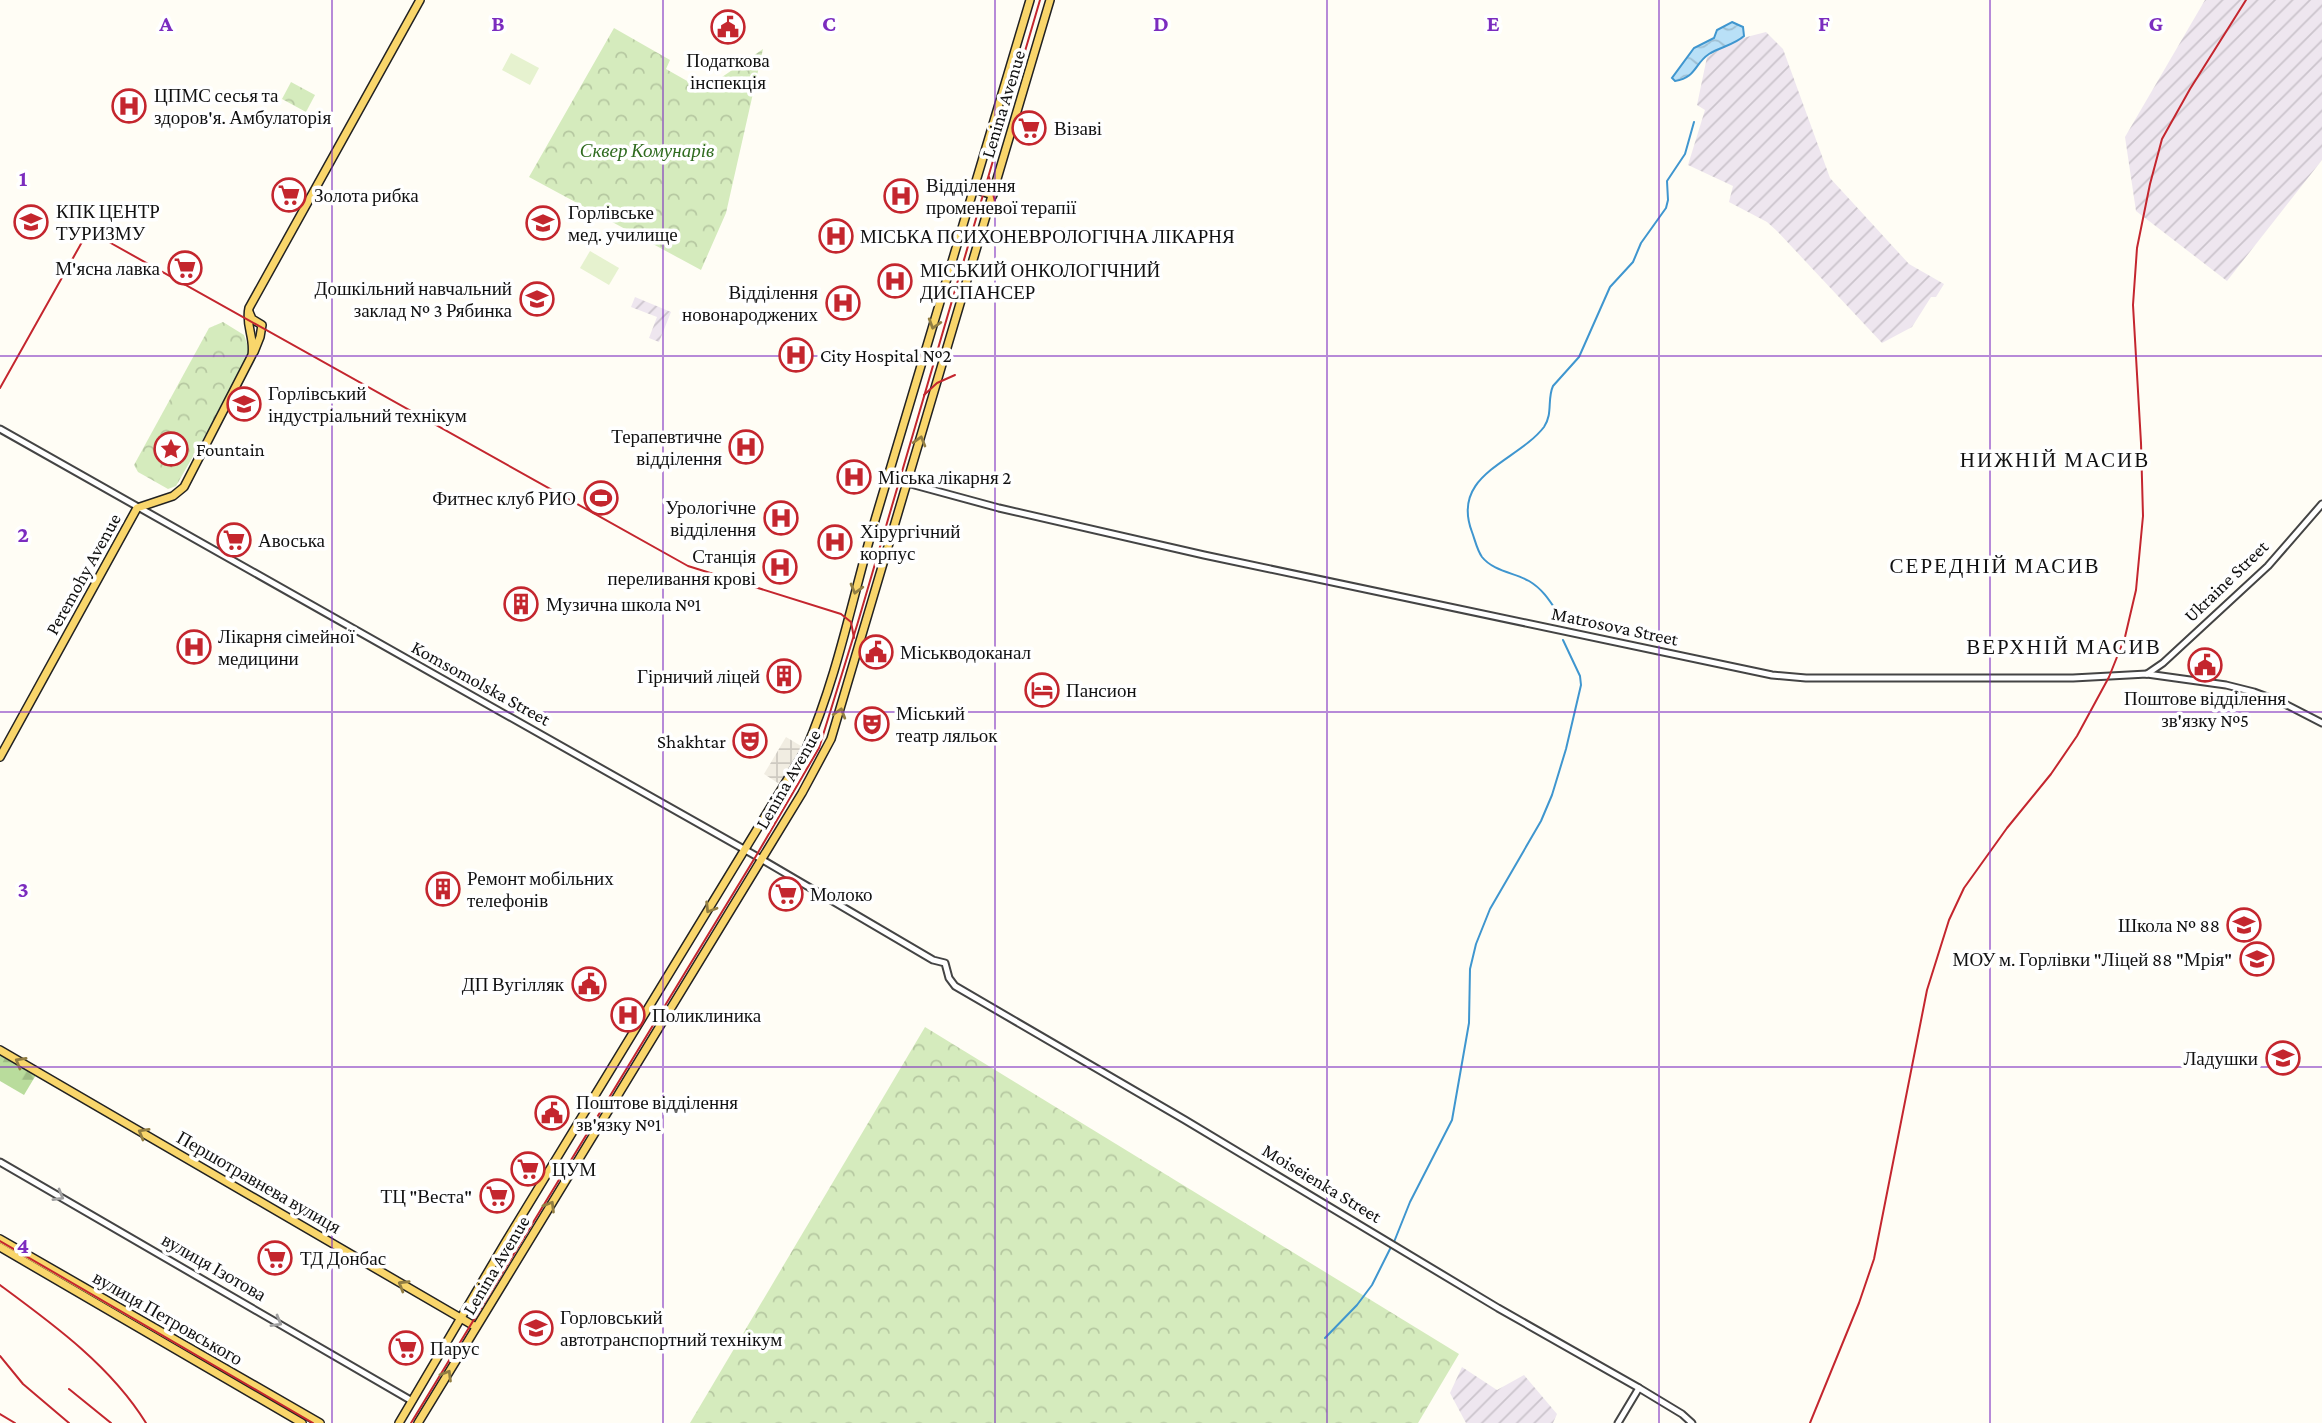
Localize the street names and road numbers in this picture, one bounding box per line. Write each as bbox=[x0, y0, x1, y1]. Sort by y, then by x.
street label: Lenina Avenue bbox=[977, 48, 1029, 160]
street label: Peremohy Avenue bbox=[41, 510, 125, 638]
street label: Ukraine Street bbox=[2180, 535, 2273, 626]
street label: Matrosova Street bbox=[1550, 602, 1681, 650]
street label: Komsomolska Street bbox=[408, 636, 555, 730]
street label: Lenina Avenue bbox=[751, 725, 825, 833]
street label: Першотравнева вулиця bbox=[173, 1126, 345, 1238]
street label: Moiseienka Street bbox=[1259, 1139, 1386, 1227]
street label: Lenina Avenue bbox=[458, 1212, 534, 1318]
street label: вулиця Ізотова bbox=[158, 1229, 270, 1306]
street label: вулиця Петровського bbox=[89, 1267, 247, 1369]

